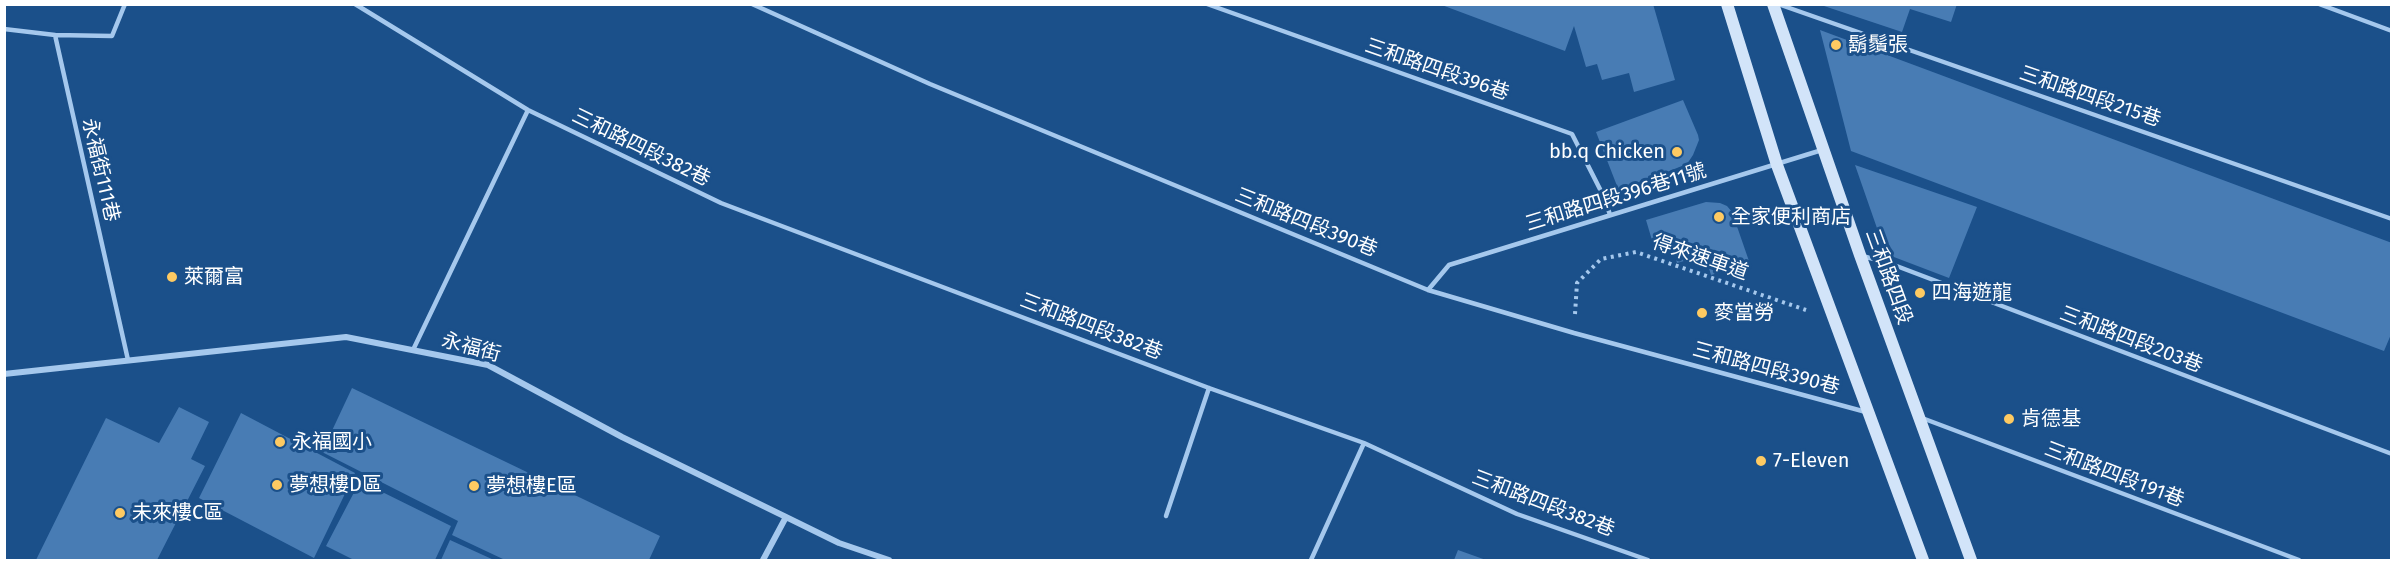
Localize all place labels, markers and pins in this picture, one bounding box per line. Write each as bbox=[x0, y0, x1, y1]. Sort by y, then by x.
place label: 鬍鬚張 bbox=[1848, 33, 1908, 57]
marker: 鬍鬚張 bbox=[1829, 38, 1843, 52]
place label: bb.q Chicken bbox=[1549, 140, 1665, 164]
marker: bb.q Chicken bbox=[1670, 145, 1684, 159]
place label: 全家便利商店 bbox=[1731, 205, 1851, 229]
marker: 全家便利商店 bbox=[1712, 210, 1726, 224]
place label: 萊爾富 bbox=[184, 265, 244, 289]
marker: 萊爾富 bbox=[165, 270, 179, 284]
place label: 四海遊龍 bbox=[1932, 281, 2012, 305]
marker: 四海遊龍 bbox=[1913, 286, 1927, 300]
place label: 麥當勞 bbox=[1714, 301, 1774, 325]
marker: 麥當勞 bbox=[1695, 306, 1709, 320]
place label: 肯德基 bbox=[2021, 407, 2081, 431]
marker: 肯德基 bbox=[2002, 412, 2016, 426]
place label: 永福國小 bbox=[292, 430, 372, 454]
marker: 永福國小 bbox=[273, 435, 287, 449]
place label: 7-Eleven bbox=[1773, 449, 1849, 473]
marker: 7-Eleven bbox=[1754, 454, 1768, 468]
place label: 夢想樓D區 bbox=[289, 473, 382, 497]
place label: 夢想樓E區 bbox=[486, 474, 577, 498]
marker: 夢想樓D區 bbox=[270, 478, 284, 492]
marker: 夢想樓E區 bbox=[467, 479, 481, 493]
place label: 未來樓C區 bbox=[132, 501, 223, 525]
marker: 未來樓C區 bbox=[113, 506, 127, 520]

